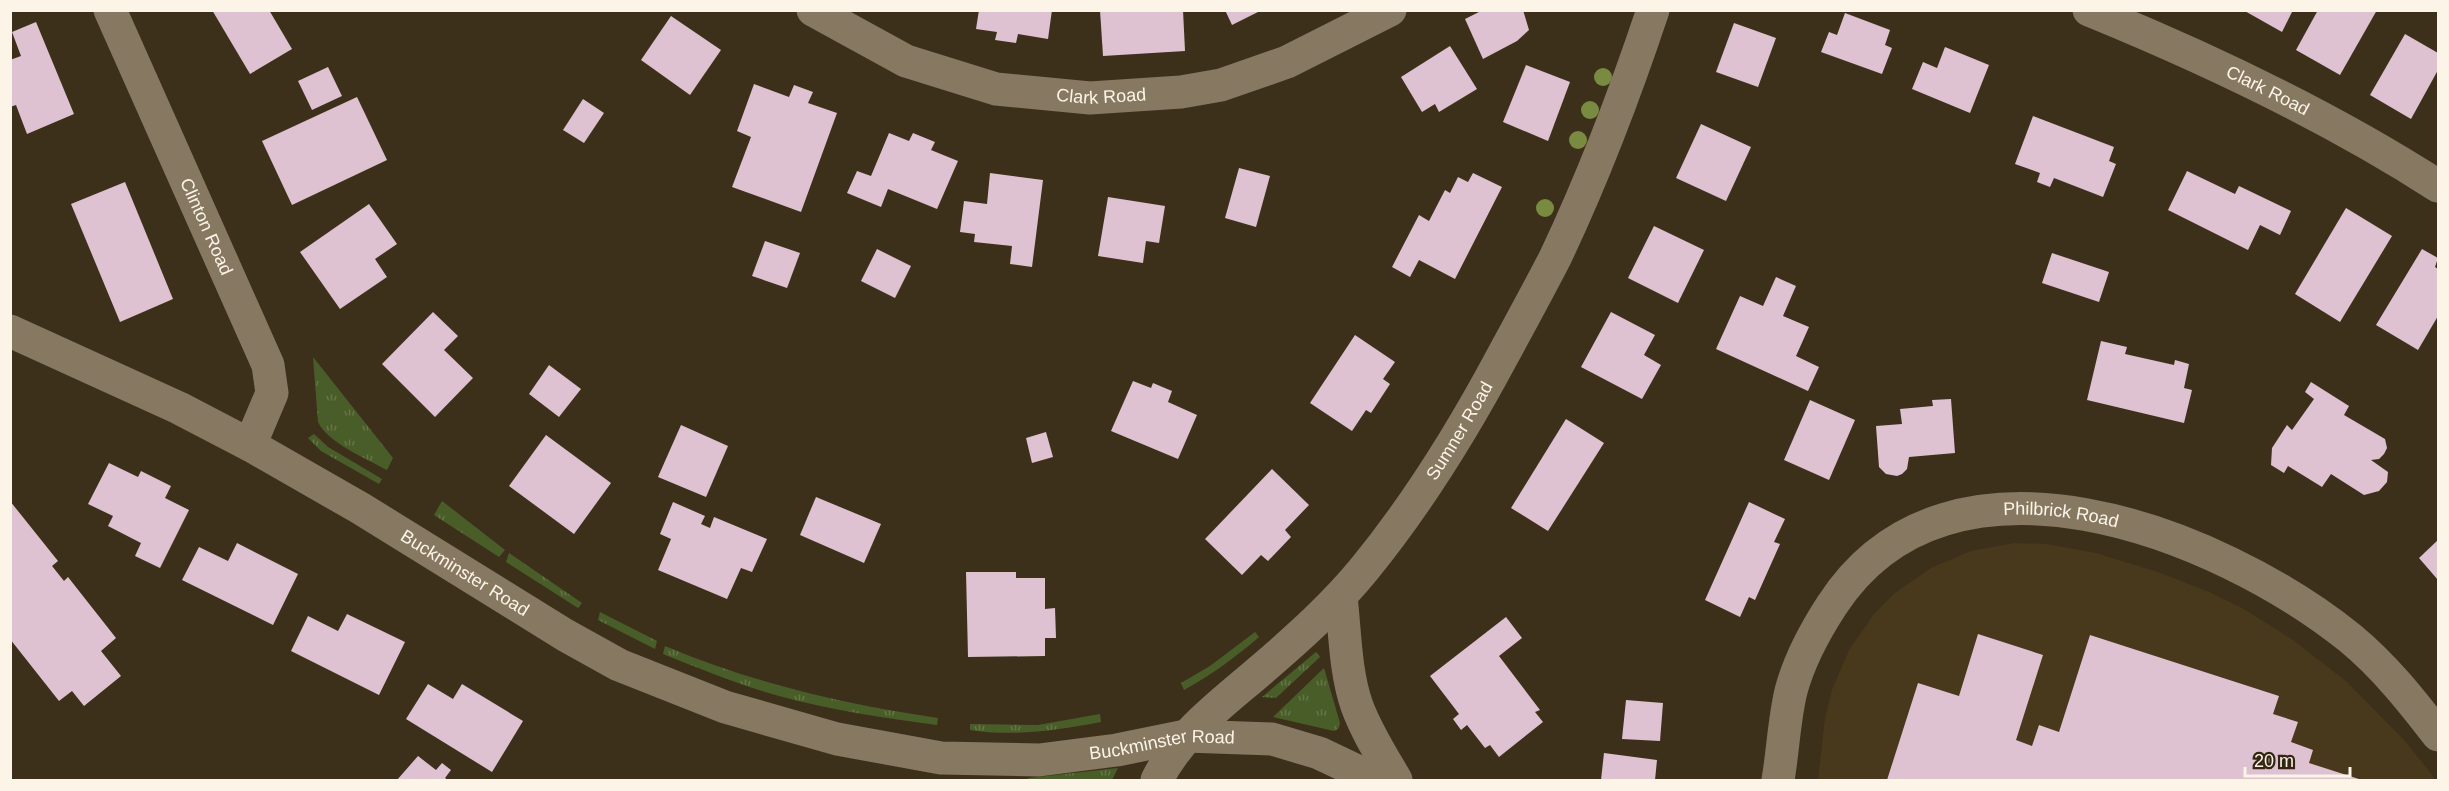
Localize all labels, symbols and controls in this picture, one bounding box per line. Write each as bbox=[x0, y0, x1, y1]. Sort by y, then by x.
street label: Clark Road bbox=[2223, 62, 2313, 120]
street label: Clark Road bbox=[1055, 84, 1147, 108]
street label: Clinton Road bbox=[176, 175, 237, 278]
street label: Sumner Road bbox=[1422, 378, 1497, 484]
street label: Philbrick Road bbox=[2003, 499, 2121, 531]
street label: Buckminster Road bbox=[397, 526, 533, 620]
street label: Buckminster Road bbox=[1088, 726, 1235, 763]
scale bar bbox=[2245, 740, 2350, 778]
text: 20 m bbox=[2254, 751, 2294, 771]

